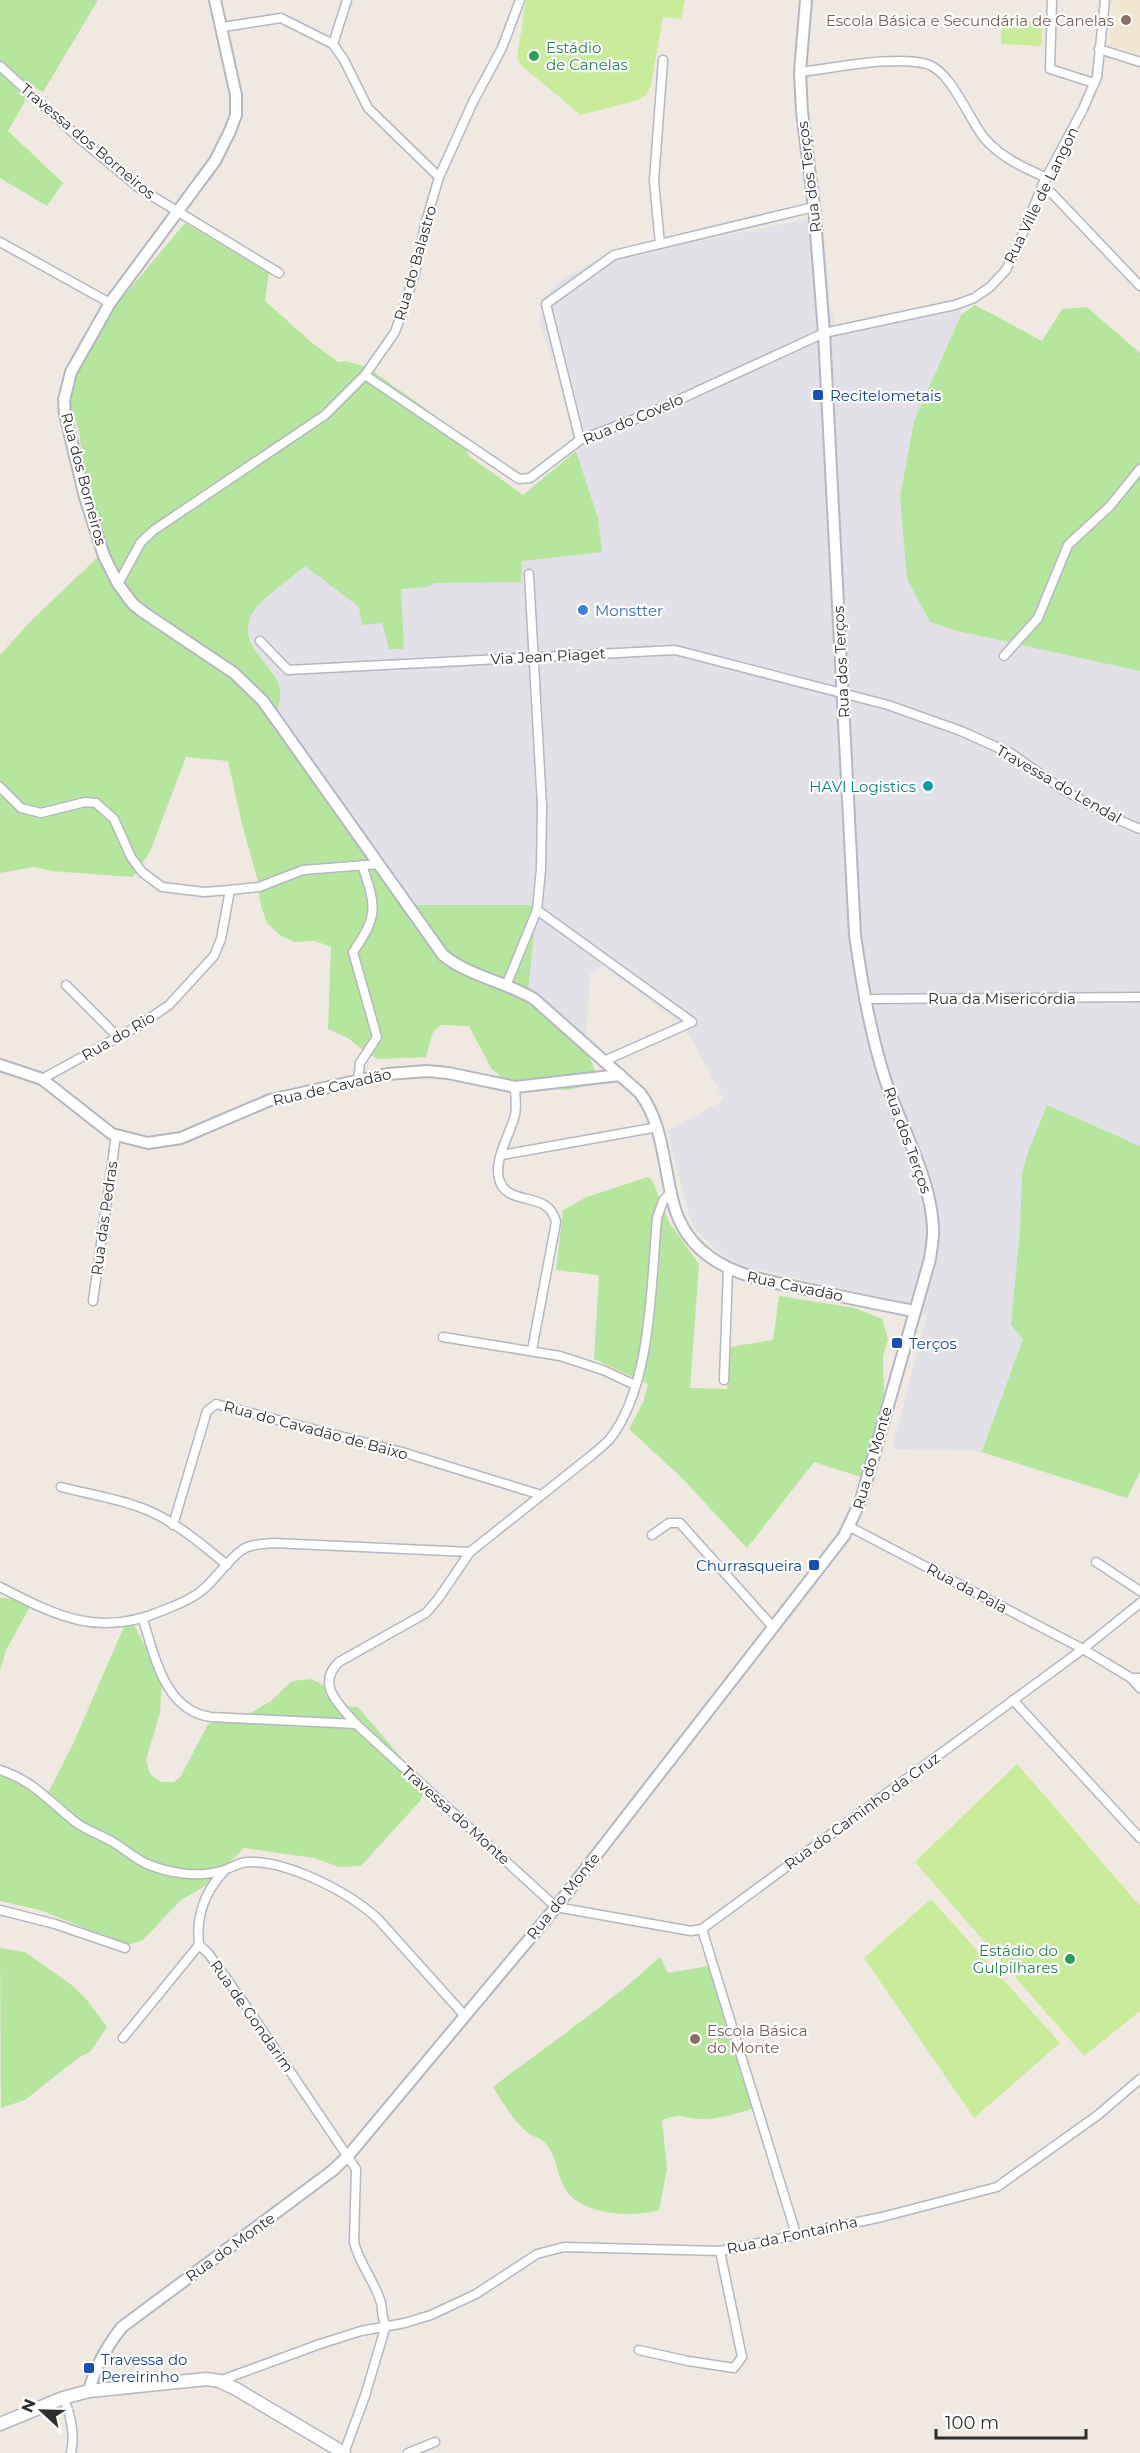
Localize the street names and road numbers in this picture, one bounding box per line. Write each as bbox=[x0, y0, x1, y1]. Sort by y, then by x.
street label: Travessa dos Borneiros bbox=[17, 79, 159, 203]
street label: Rua dos Terços bbox=[793, 120, 825, 234]
street label: Rua Ville de Langon bbox=[1000, 124, 1082, 266]
street label: Rua do Balastro bbox=[389, 203, 441, 323]
street label: Rua do Covelo bbox=[580, 389, 686, 449]
street label: Rua dos Borneiros bbox=[57, 410, 111, 548]
street label: Rua dos Terços bbox=[829, 605, 853, 719]
street label: Via Jean Piaget bbox=[490, 643, 606, 669]
street label: Travessa do Lendal bbox=[993, 740, 1125, 828]
street label: Rua da Misericórdia bbox=[928, 989, 1076, 1008]
street label: Rua do Rio bbox=[78, 1007, 158, 1065]
street label: Rua de Cavadão bbox=[271, 1064, 393, 1110]
street label: Rua dos Terços bbox=[880, 1084, 936, 1196]
street label: Rua das Pedras bbox=[87, 1160, 121, 1276]
street label: Rua Cavadão bbox=[745, 1267, 845, 1305]
street label: Rua do Cavadão de Baixo bbox=[222, 1396, 410, 1464]
street label: Rua do Monte bbox=[848, 1404, 896, 1512]
street label: Rua da Pala bbox=[923, 1559, 1011, 1617]
street label: Rua do Caminho da Cruz bbox=[781, 1748, 944, 1874]
street label: Travessa do Monte bbox=[398, 1761, 514, 1869]
street label: Rua do Monte bbox=[522, 1849, 604, 1943]
street label: Rua de Gondarim bbox=[206, 1956, 298, 2076]
street label: Rua do Monte bbox=[182, 2208, 278, 2286]
street label: Rua da Fontaínha bbox=[725, 2212, 859, 2258]

